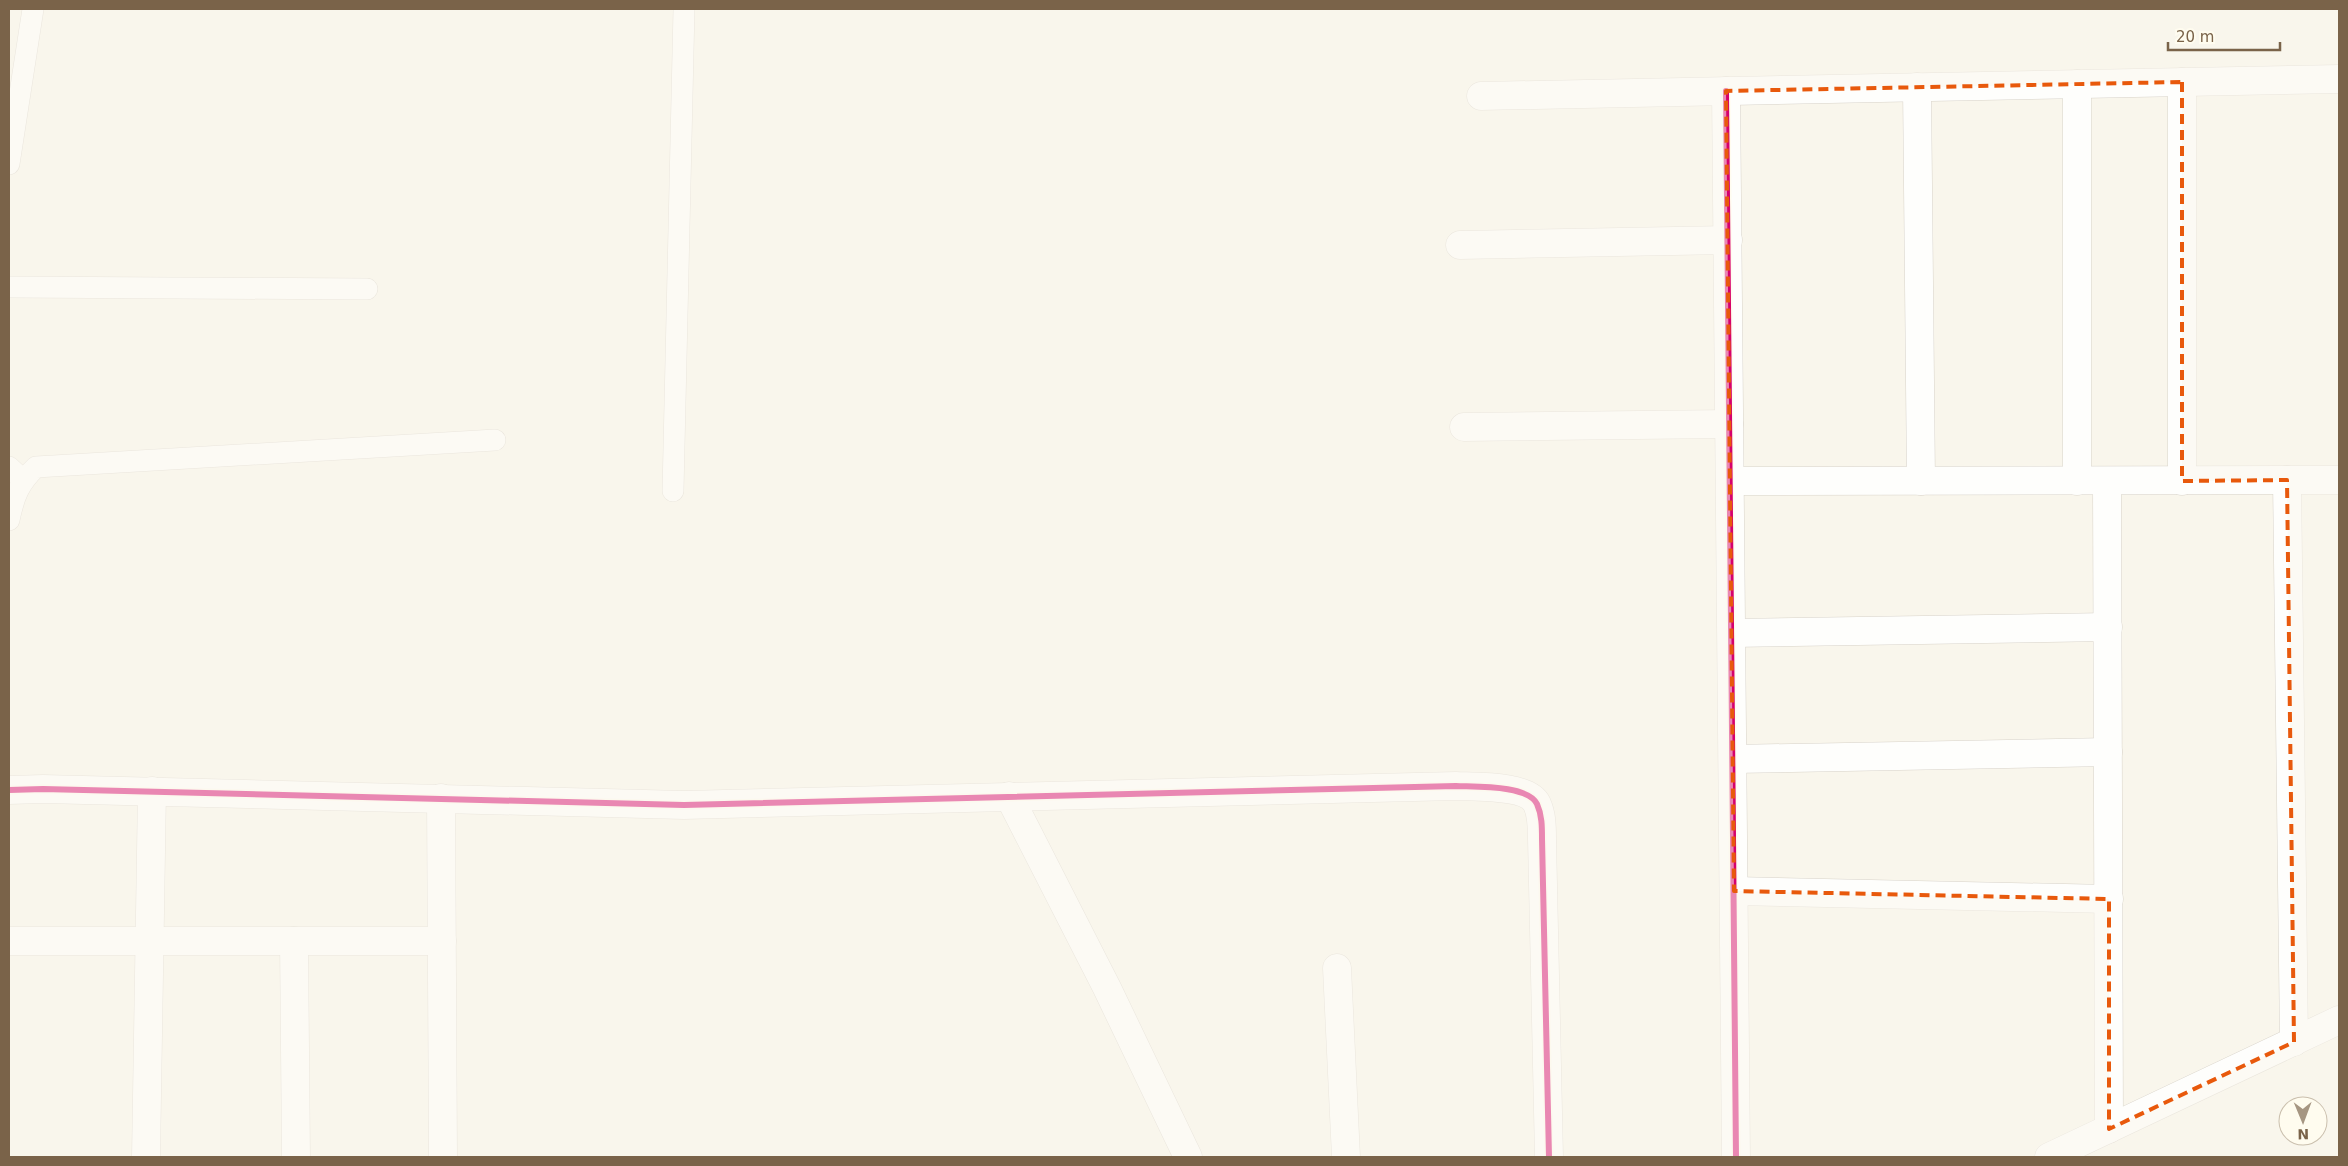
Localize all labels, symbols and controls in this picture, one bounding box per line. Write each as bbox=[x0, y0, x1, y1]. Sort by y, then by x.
scale bar bbox=[2168, 20, 2280, 52]
text: 20 m bbox=[2176, 28, 2214, 46]
north arrow bbox=[2278, 1096, 2328, 1146]
text: N bbox=[2297, 1126, 2309, 1142]

